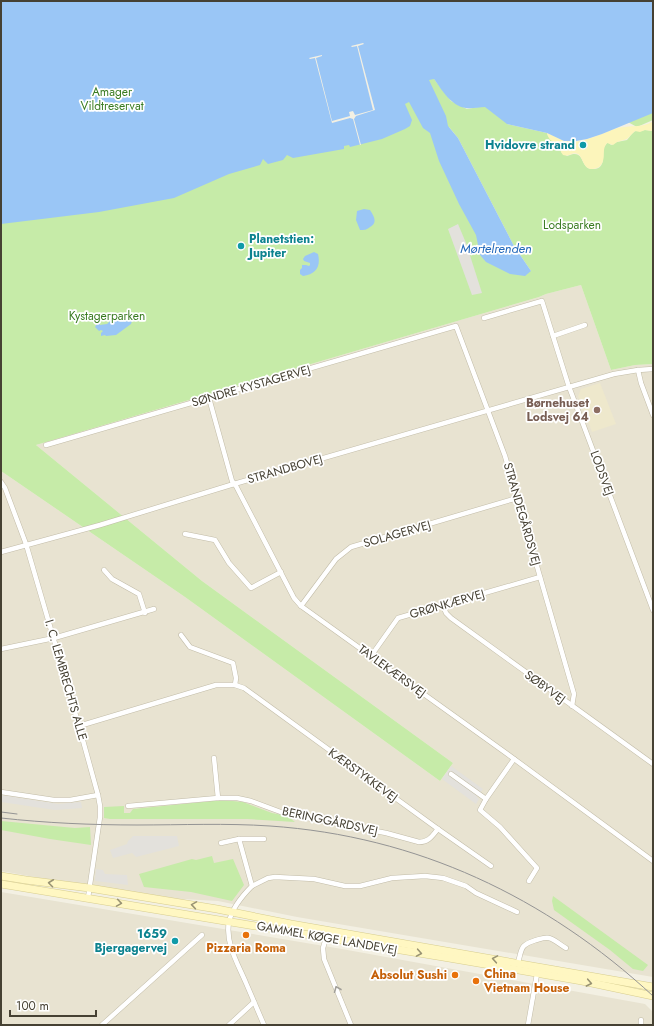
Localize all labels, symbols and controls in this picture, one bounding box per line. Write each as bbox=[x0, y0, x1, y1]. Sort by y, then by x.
park label: Amager Vildtreservat bbox=[80, 83, 144, 115]
place label: Hvidovre strand bbox=[485, 136, 575, 154]
marker: Hvidovre strand bbox=[578, 140, 588, 150]
park label: Lodsparken bbox=[543, 216, 601, 234]
place label: Planetstien: Jupiter bbox=[247, 230, 314, 262]
water label: Mørtelrenden bbox=[460, 239, 532, 258]
marker: Planetstien: Jupiter bbox=[236, 241, 246, 251]
park label: Kystagerparken bbox=[69, 307, 145, 325]
street label: SØNDRE KYSTAGERVEJ bbox=[189, 360, 313, 412]
place label: Børnehuset Lodsvej 64 bbox=[526, 394, 589, 426]
marker: Børnehuset Lodsvej 64 bbox=[592, 405, 602, 415]
street label: LODSVEJ bbox=[586, 448, 618, 498]
street label: STRANDBOVEJ bbox=[245, 450, 325, 488]
street label: STRANDEGÅRDSVEJ bbox=[499, 460, 545, 568]
street label: SOLAGERVEJ bbox=[361, 516, 433, 552]
street label: GRØNKÆRVEJ bbox=[407, 585, 487, 623]
street label: I. C. LEMBRECHTS ALLE bbox=[40, 617, 92, 743]
street label: TAVLEKÆRSVEJ bbox=[354, 640, 430, 702]
street label: SØBYVEJ bbox=[521, 666, 569, 708]
street label: KÆRSTYKKEVEJ bbox=[325, 744, 401, 806]
street label: BERINGGÅRDSVEJ bbox=[281, 802, 379, 840]
one-way arrow bbox=[48, 879, 54, 888]
one-way arrow bbox=[116, 898, 122, 907]
one-way arrow bbox=[190, 901, 197, 910]
street label: GAMMEL KØGE LANDEVEJ bbox=[255, 917, 399, 959]
place label: 1659 Bjergagervej bbox=[95, 925, 167, 957]
marker: Pizzaria Roma bbox=[241, 930, 251, 940]
marker: 1659 Bjergagervej bbox=[170, 936, 180, 946]
place label: Pizzaria Roma bbox=[206, 939, 286, 957]
one-way arrow bbox=[416, 948, 422, 957]
one-way arrow bbox=[492, 955, 498, 964]
place label: China Vietnam House bbox=[483, 965, 570, 997]
place label: Absolut Sushi bbox=[370, 966, 447, 984]
marker: Absolut Sushi bbox=[450, 970, 460, 980]
marker: China Vietnam House bbox=[471, 976, 481, 986]
one-way arrow bbox=[586, 978, 592, 986]
one-way arrow bbox=[333, 985, 341, 992]
scale bar bbox=[10, 992, 96, 1018]
text: 100 m bbox=[16, 997, 49, 1015]

